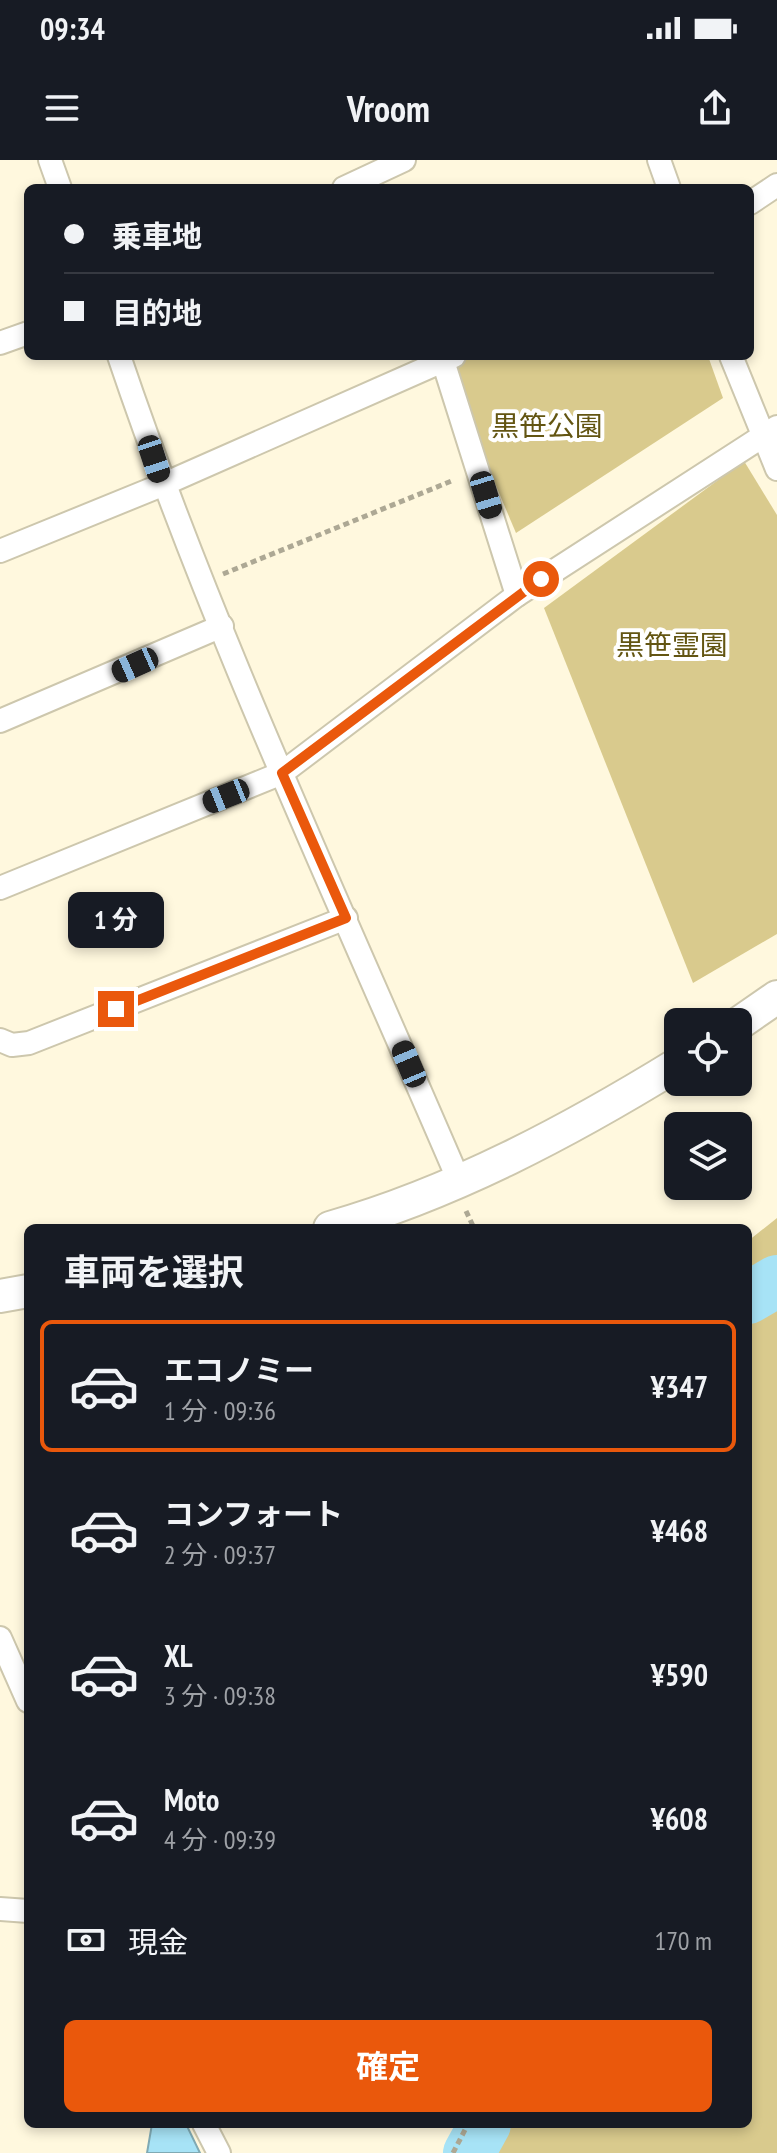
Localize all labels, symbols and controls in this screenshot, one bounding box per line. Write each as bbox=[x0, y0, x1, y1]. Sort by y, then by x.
text: 09:34 bbox=[40, 9, 105, 48]
text: Vroom bbox=[347, 85, 430, 132]
icon: menu bbox=[40, 86, 84, 130]
icon: share bbox=[693, 86, 737, 130]
text: 乗車地 bbox=[112, 216, 202, 255]
text: 目的地 bbox=[112, 293, 202, 332]
park label: 黒笹公園 bbox=[491, 407, 603, 444]
car bbox=[135, 432, 173, 486]
car bbox=[468, 469, 504, 521]
route start bbox=[523, 561, 559, 597]
park label: 黒笹霊園 bbox=[616, 626, 728, 663]
car bbox=[108, 644, 162, 686]
car bbox=[199, 776, 253, 816]
callout: 1 分 bbox=[68, 893, 164, 949]
text: 1 分 bbox=[94, 903, 138, 936]
route end bbox=[98, 991, 134, 1027]
map controls bbox=[664, 1008, 752, 1200]
button: locate bbox=[664, 1008, 752, 1096]
car bbox=[389, 1037, 429, 1091]
button: layers bbox=[664, 1112, 752, 1200]
text: 車両を選択 bbox=[64, 1248, 244, 1295]
icon: car bbox=[68, 1350, 140, 1422]
text: エコノミー bbox=[164, 1350, 314, 1389]
text: ¥347 bbox=[651, 1367, 708, 1406]
text: 1 分 · 09:36 bbox=[164, 1394, 276, 1427]
icon: car bbox=[68, 1494, 140, 1566]
text: コンフォート bbox=[164, 1494, 343, 1533]
text: ¥468 bbox=[651, 1511, 708, 1550]
text: 2 分 · 09:37 bbox=[164, 1538, 276, 1571]
text: XL bbox=[164, 1636, 193, 1675]
icon: car bbox=[68, 1638, 140, 1710]
text: ¥590 bbox=[651, 1655, 708, 1694]
text: 3 分 · 09:38 bbox=[164, 1679, 276, 1712]
text: Moto bbox=[164, 1780, 219, 1819]
icon: car bbox=[68, 1782, 140, 1854]
text: ¥608 bbox=[651, 1799, 708, 1838]
text: 4 分 · 09:39 bbox=[164, 1823, 276, 1856]
icon: cash bbox=[64, 1918, 108, 1962]
text: 現金 bbox=[128, 1922, 188, 1961]
text: 170 m bbox=[654, 1924, 712, 1957]
button: 確定 bbox=[64, 2020, 712, 2112]

